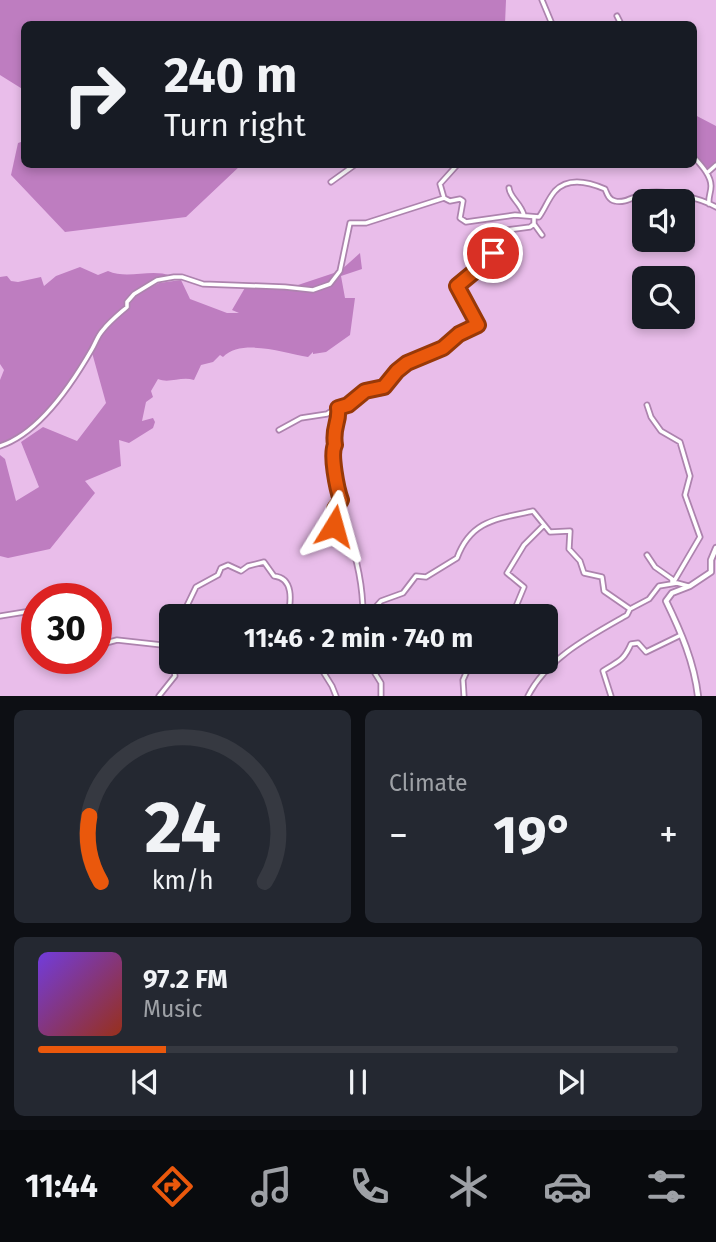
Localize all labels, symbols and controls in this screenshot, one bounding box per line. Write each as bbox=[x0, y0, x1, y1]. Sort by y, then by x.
text: 240 m bbox=[164, 46, 297, 105]
icon: right bbox=[49, 49, 140, 140]
text: Turn right bbox=[164, 106, 306, 144]
map controls bbox=[632, 189, 695, 329]
button: sound bbox=[632, 189, 695, 252]
pin bbox=[463, 223, 523, 283]
icon: arrive bbox=[474, 234, 512, 272]
button: search bbox=[632, 266, 695, 329]
position arrow bbox=[297, 489, 371, 563]
speed limit sign: 30 bbox=[21, 583, 112, 674]
text: 11:46 · 2 min · 740 m bbox=[244, 623, 473, 654]
text: Climate bbox=[389, 769, 468, 797]
text: 24 bbox=[144, 785, 221, 872]
text: 19° bbox=[493, 804, 574, 867]
text: − bbox=[389, 812, 408, 858]
text: + bbox=[659, 812, 678, 858]
text: km/h bbox=[152, 866, 213, 896]
text: 97.2 FM bbox=[143, 964, 228, 995]
text: Music bbox=[143, 995, 203, 1023]
icon: previous bbox=[126, 1063, 164, 1101]
icon: pause bbox=[339, 1063, 377, 1101]
icon: next bbox=[552, 1063, 590, 1101]
icon: directions bbox=[148, 1162, 197, 1211]
icon: music bbox=[247, 1162, 296, 1211]
icon: phone bbox=[345, 1162, 394, 1211]
icon: climate bbox=[444, 1162, 493, 1211]
icon: car bbox=[543, 1162, 592, 1211]
icon: filters bbox=[642, 1162, 691, 1211]
text: 11:44 bbox=[25, 1167, 98, 1205]

